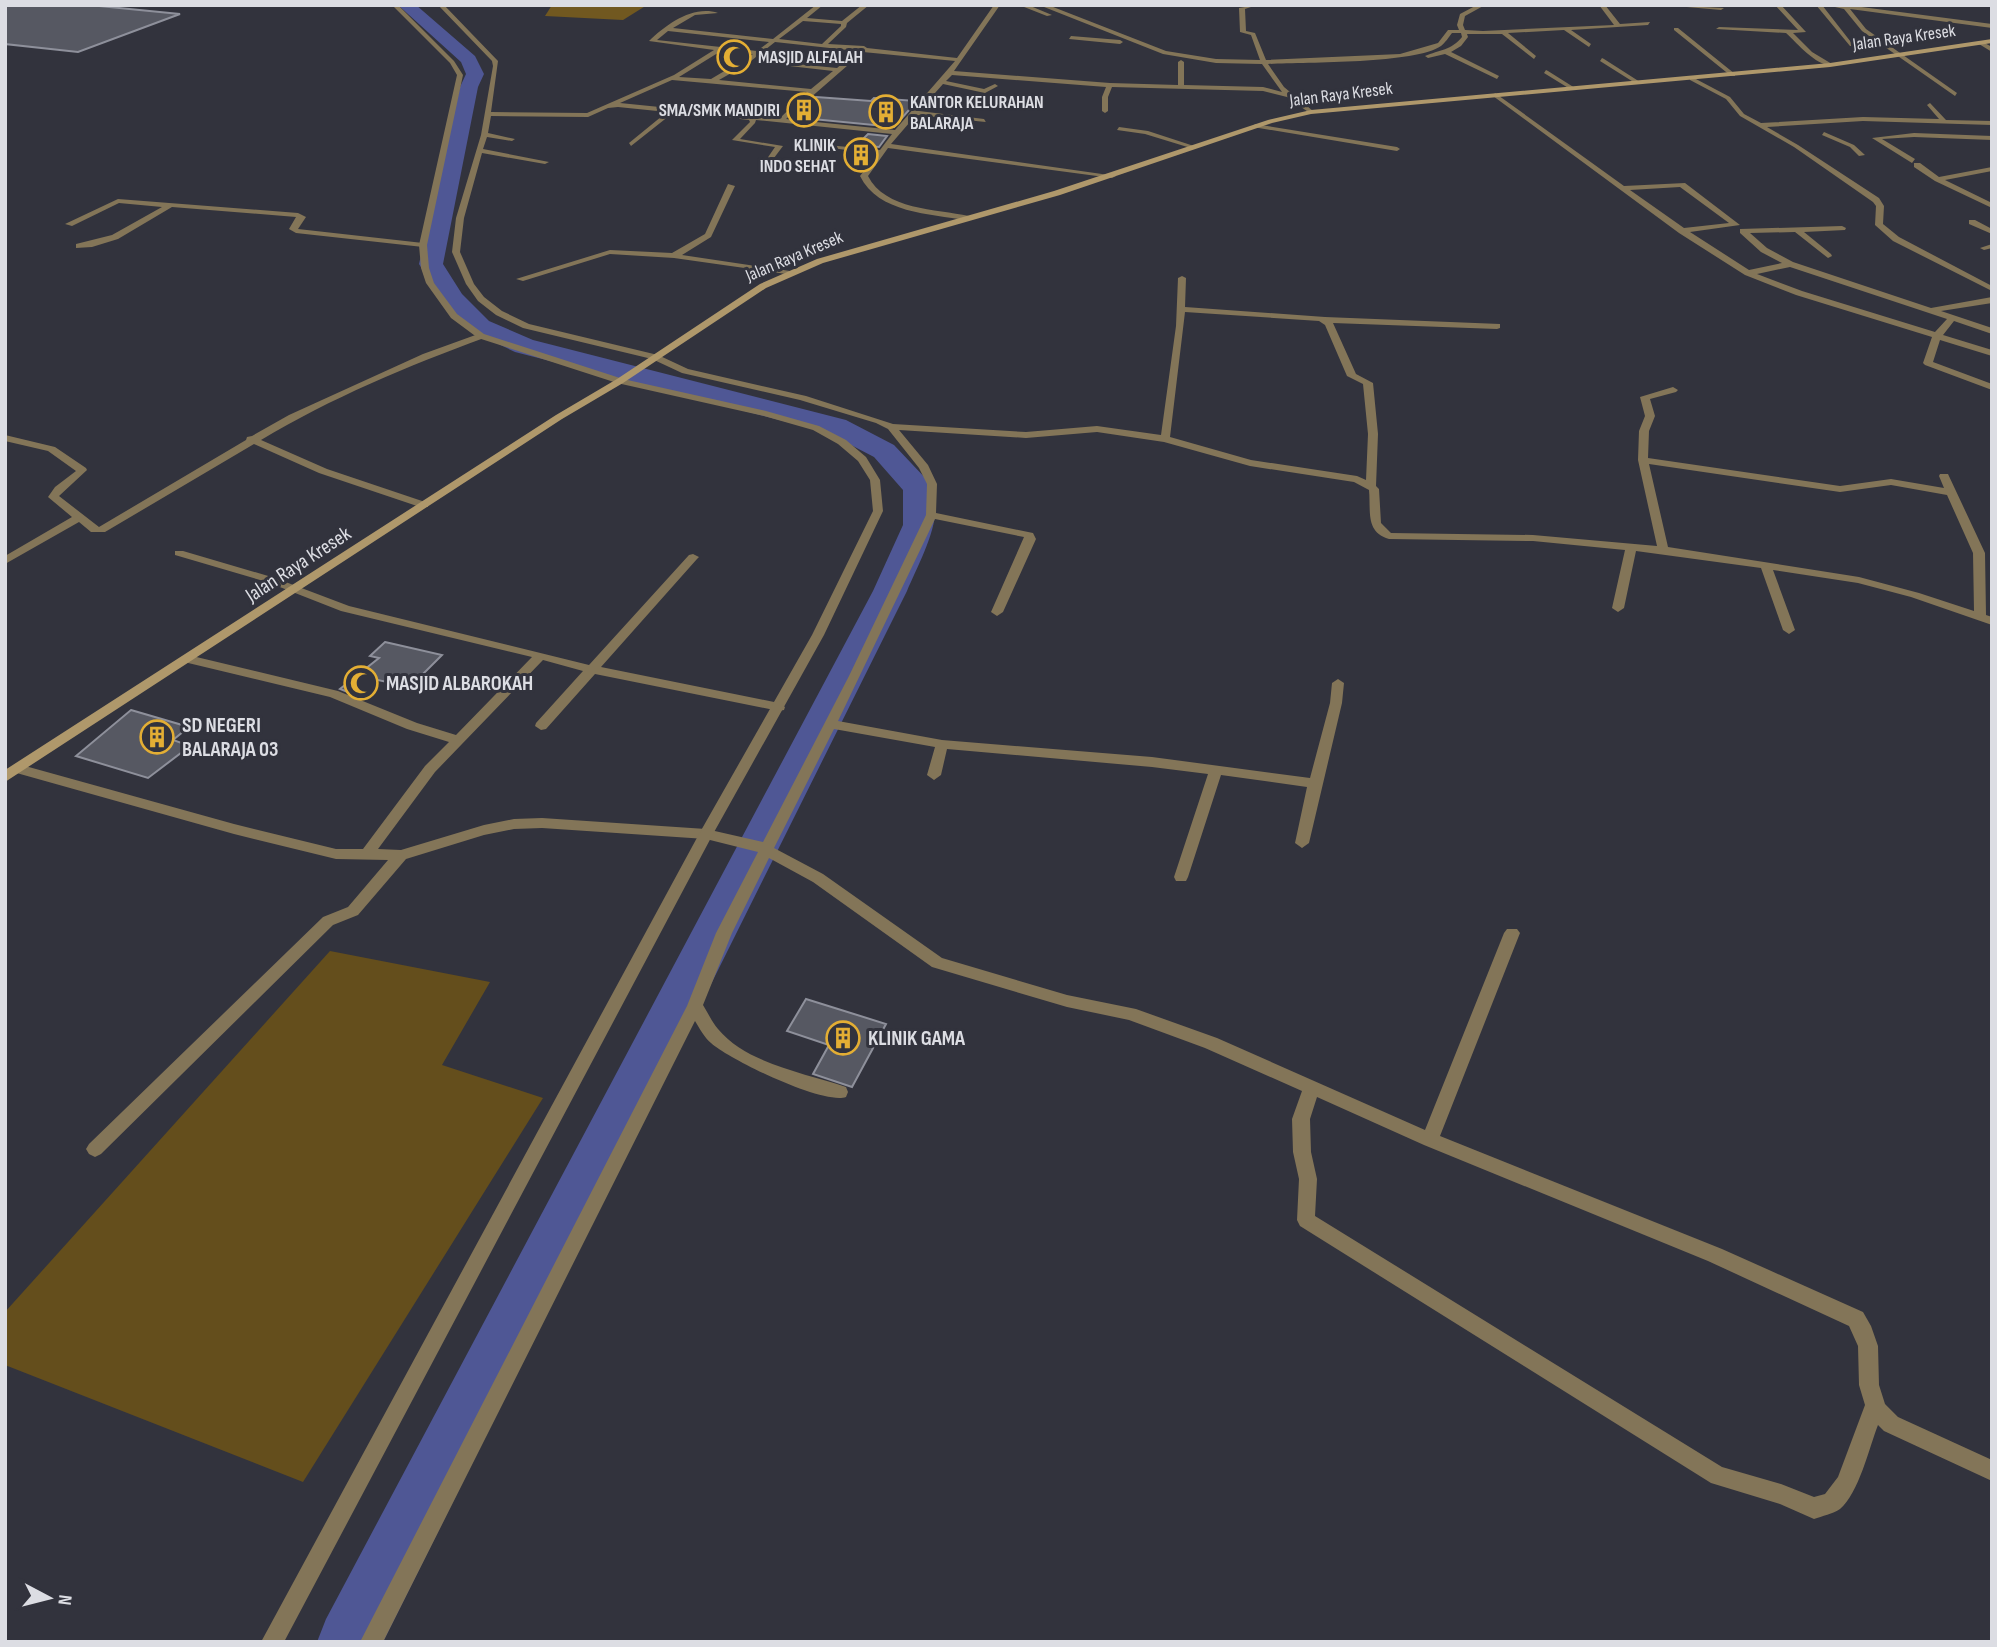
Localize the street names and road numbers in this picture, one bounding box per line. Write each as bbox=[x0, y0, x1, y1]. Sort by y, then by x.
street label: Jalan Raya Kresek bbox=[1850, 20, 1957, 55]
street label: Jalan Raya Kresek bbox=[1287, 78, 1394, 111]
street label: Jalan Raya Kresek bbox=[742, 227, 846, 287]
street label: Jalan Raya Kresek bbox=[240, 521, 356, 608]

